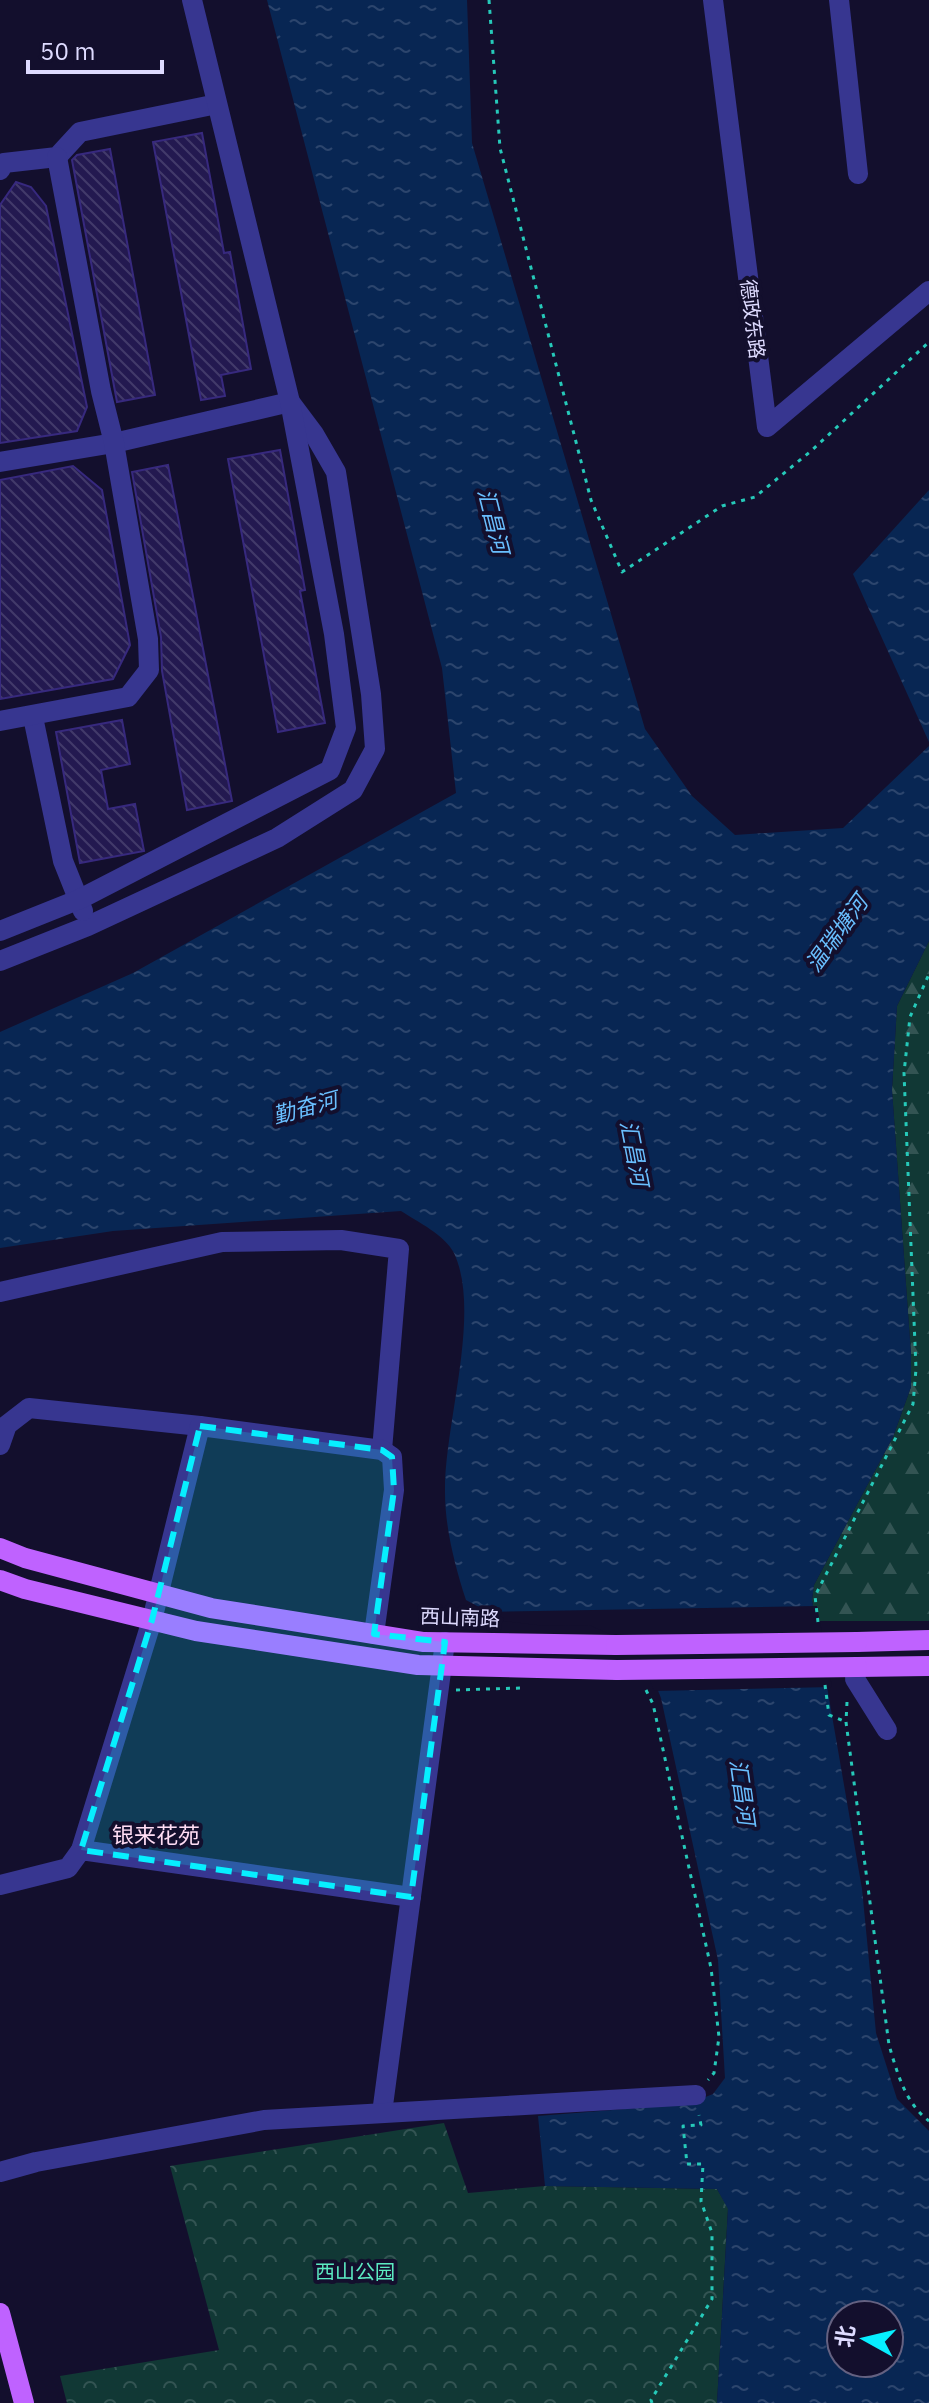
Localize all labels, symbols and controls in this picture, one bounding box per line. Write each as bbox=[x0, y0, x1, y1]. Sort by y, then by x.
scale bar bbox=[28, 24, 162, 74]
text: 50 m bbox=[40, 35, 95, 67]
street label: 德政东路 bbox=[735, 278, 771, 360]
water label: 汇昌河 bbox=[472, 485, 517, 560]
water label: 温瑞塘河 bbox=[798, 886, 876, 977]
water label: 勤奋河 bbox=[269, 1083, 344, 1130]
water label: 汇昌河 bbox=[614, 1118, 656, 1192]
street label: 西山南路 bbox=[420, 1602, 500, 1632]
water label: 汇昌河 bbox=[724, 1757, 763, 1831]
district label: 银来花苑 bbox=[112, 1820, 200, 1849]
park label: 西山公园 bbox=[315, 2258, 395, 2285]
north arrow bbox=[825, 2299, 905, 2379]
text: 北 bbox=[829, 2323, 861, 2349]

